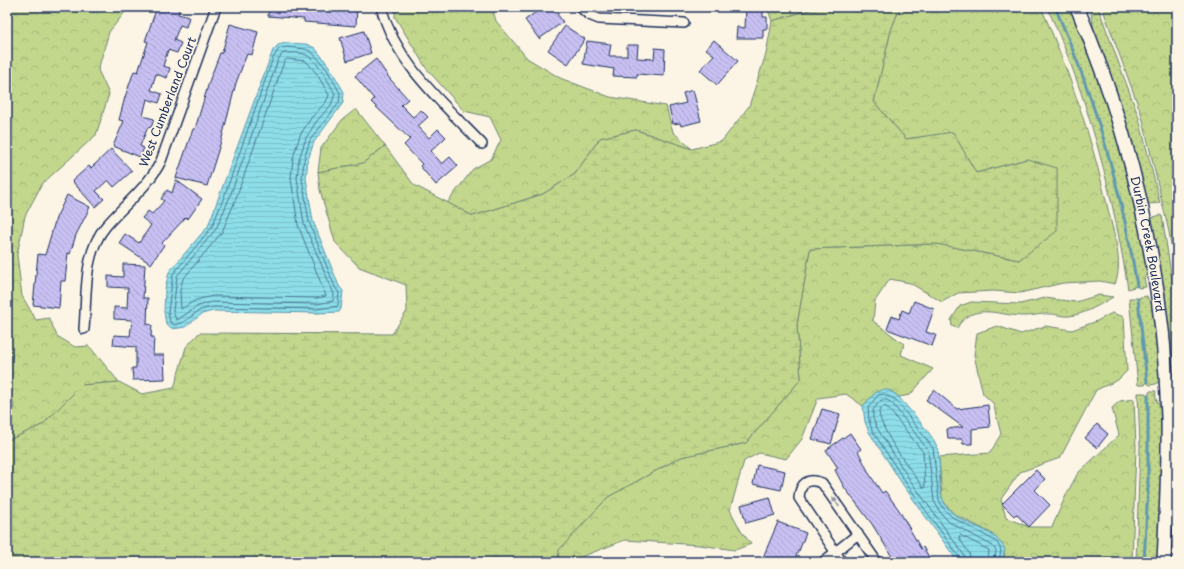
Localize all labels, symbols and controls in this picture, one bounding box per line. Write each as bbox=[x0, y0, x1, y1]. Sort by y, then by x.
street label: West Cumberland Court bbox=[134, 34, 200, 169]
street label: Durbin Creek Boulevard bbox=[1126, 174, 1170, 314]
one-way arrow bbox=[832, 497, 840, 507]

